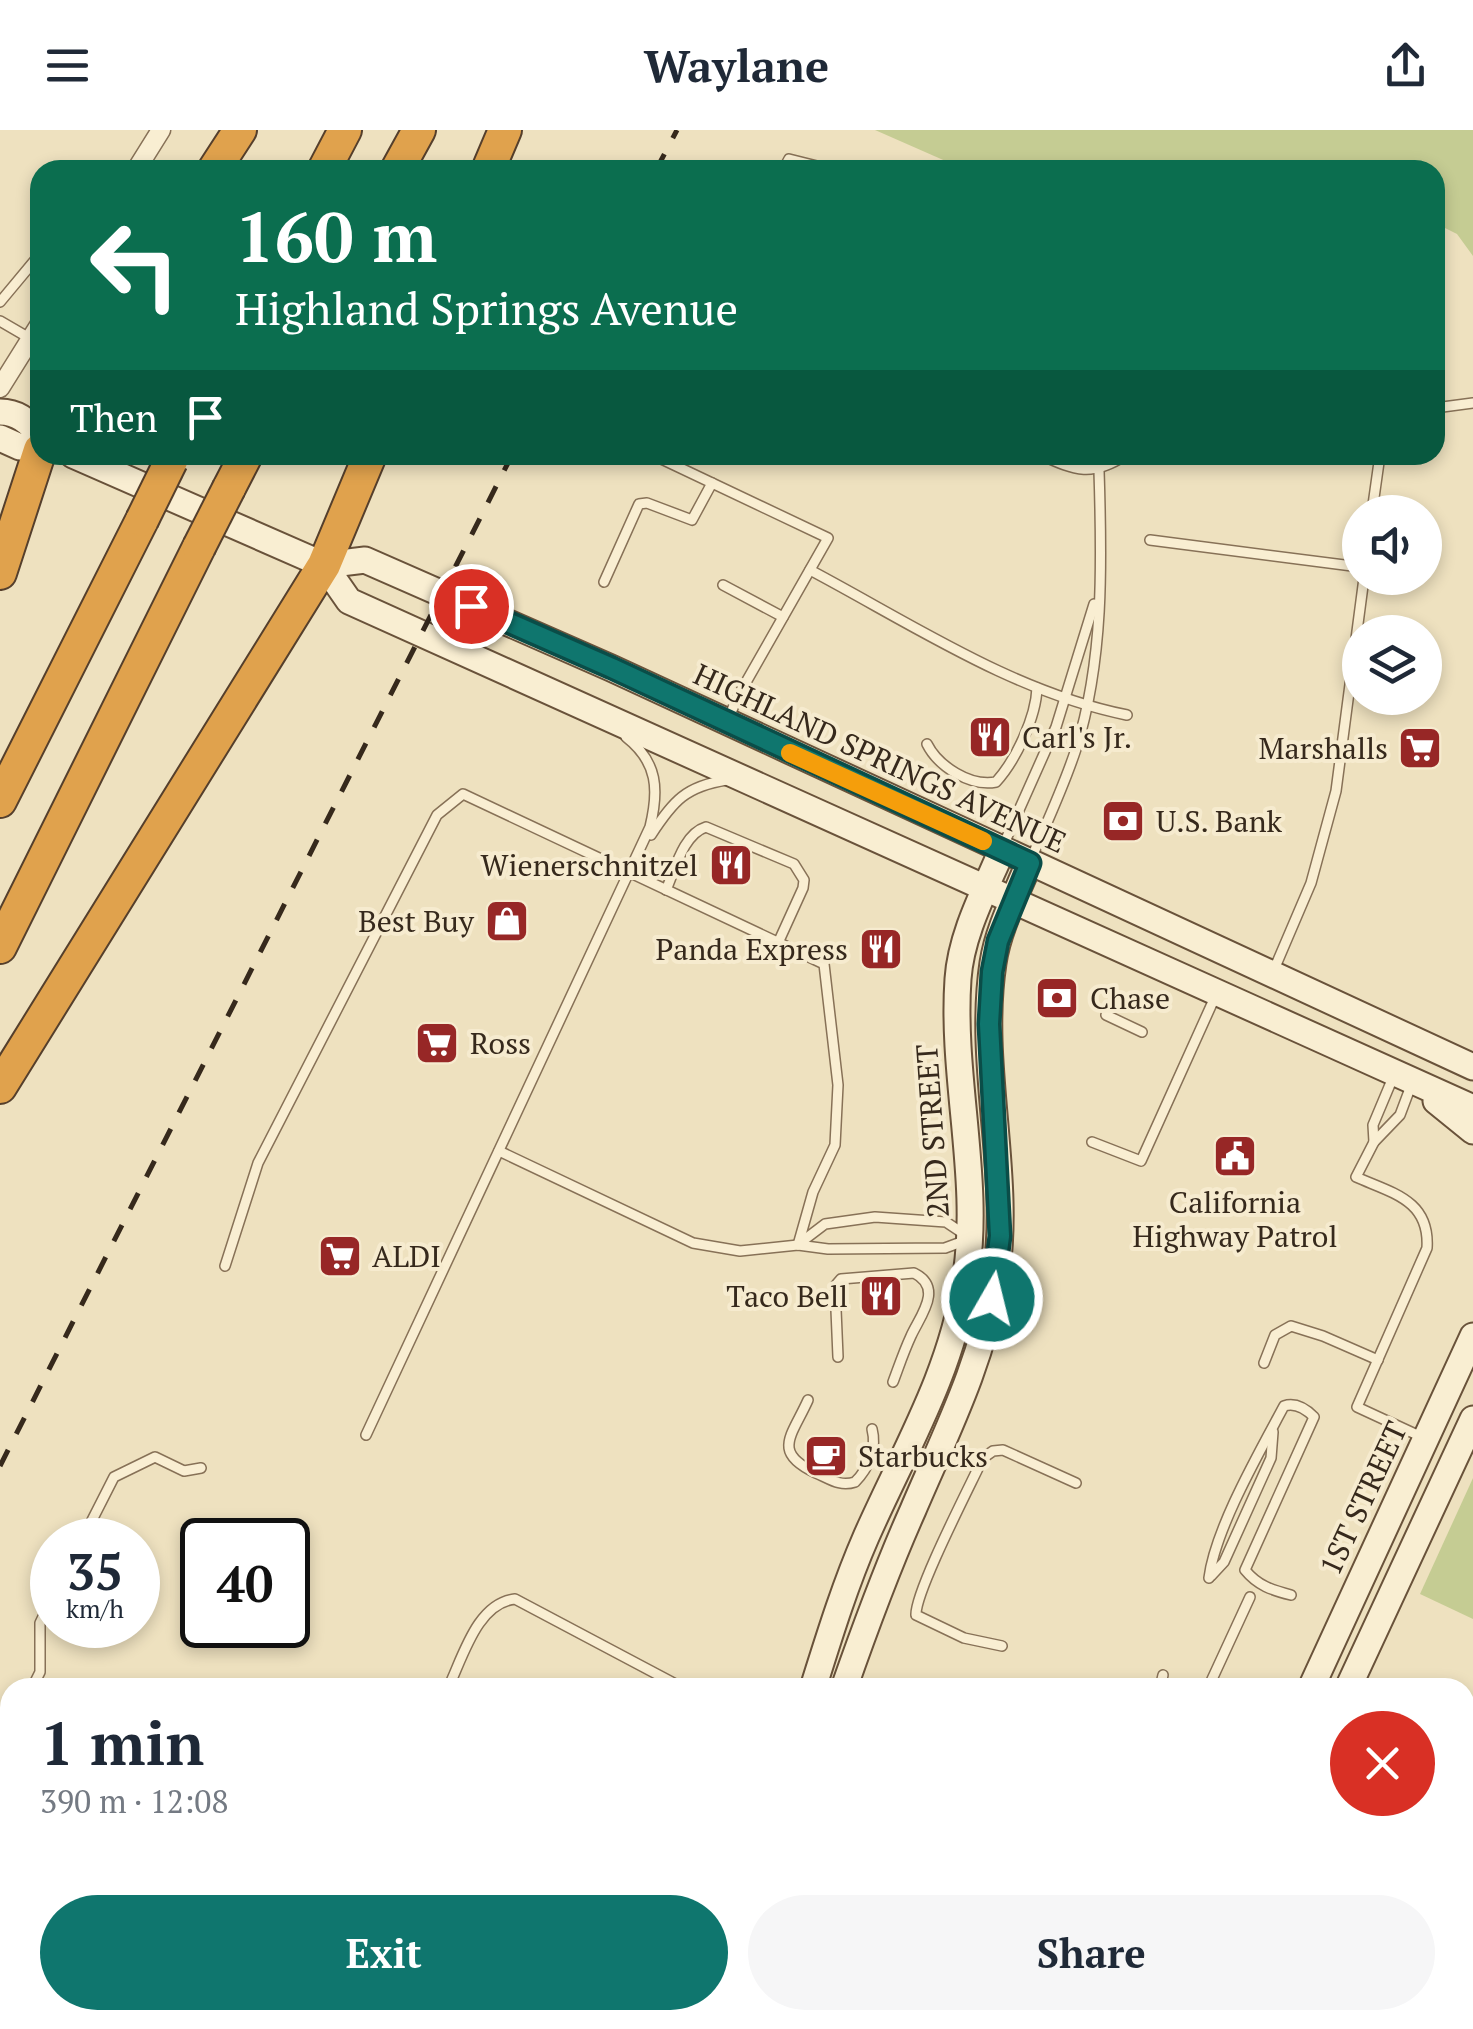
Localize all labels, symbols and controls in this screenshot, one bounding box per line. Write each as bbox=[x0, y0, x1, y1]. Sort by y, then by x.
text: Waylane bbox=[644, 35, 829, 95]
icon: menu bbox=[40, 38, 95, 93]
icon: share bbox=[1378, 38, 1433, 93]
text: 160 m bbox=[235, 189, 437, 282]
icon: left bbox=[70, 200, 200, 330]
text: Highland Springs Avenue bbox=[235, 278, 738, 338]
icon: arrive bbox=[178, 390, 233, 445]
text: Then bbox=[70, 393, 158, 443]
map controls bbox=[1342, 495, 1442, 715]
button: sound bbox=[1342, 495, 1442, 595]
pin bbox=[429, 564, 514, 649]
icon: arrive bbox=[444, 579, 499, 634]
button: layers bbox=[1342, 615, 1442, 715]
street label: HIGHLAND SPRINGS AVENUE bbox=[687, 654, 1073, 862]
restaurant icon: Carl's Jr. bbox=[967, 714, 1013, 760]
place label: Carl's Jr. bbox=[1022, 717, 1132, 757]
supermarket icon: Marshalls bbox=[1397, 725, 1443, 771]
place label: Marshalls bbox=[1259, 728, 1388, 768]
bank icon: U.S. Bank bbox=[1100, 798, 1146, 844]
place label: U.S. Bank bbox=[1156, 801, 1282, 841]
restaurant icon: Wienerschnitzel bbox=[708, 842, 754, 888]
place label: Wienerschnitzel bbox=[481, 845, 698, 885]
shop icon: Best Buy bbox=[484, 898, 530, 944]
place label: Best Buy bbox=[358, 901, 475, 941]
restaurant icon: Panda Express bbox=[858, 926, 904, 972]
place label: Panda Express bbox=[655, 929, 848, 969]
bank icon: Chase bbox=[1034, 975, 1080, 1021]
place label: Chase bbox=[1090, 978, 1170, 1018]
supermarket icon: Ross bbox=[414, 1020, 460, 1066]
place label: Ross bbox=[470, 1023, 531, 1063]
street label: 2ND STREET bbox=[906, 1043, 958, 1219]
public building icon: California Highway Patrol bbox=[1212, 1133, 1258, 1179]
place label: California Highway Patrol bbox=[1133, 1182, 1337, 1256]
supermarket icon: ALDI bbox=[317, 1233, 363, 1279]
place label: ALDI bbox=[372, 1236, 441, 1276]
position arrow bbox=[940, 1247, 1044, 1351]
restaurant icon: Taco Bell bbox=[858, 1273, 904, 1319]
place label: Taco Bell bbox=[726, 1276, 848, 1316]
street label: 1ST STREET bbox=[1310, 1415, 1416, 1581]
cafe icon: Starbucks bbox=[803, 1433, 849, 1479]
place label: Starbucks bbox=[858, 1436, 988, 1476]
speed limit sign: 40 bbox=[180, 1518, 310, 1648]
text: 35 bbox=[67, 1538, 123, 1604]
text: km/h bbox=[66, 1592, 124, 1625]
text: 1 min bbox=[40, 1703, 204, 1782]
button: close bbox=[1330, 1711, 1435, 1816]
text: 390 m · 12:08 bbox=[40, 1780, 228, 1822]
button: Exit bbox=[40, 1895, 728, 2010]
button: Share bbox=[748, 1895, 1435, 2010]

